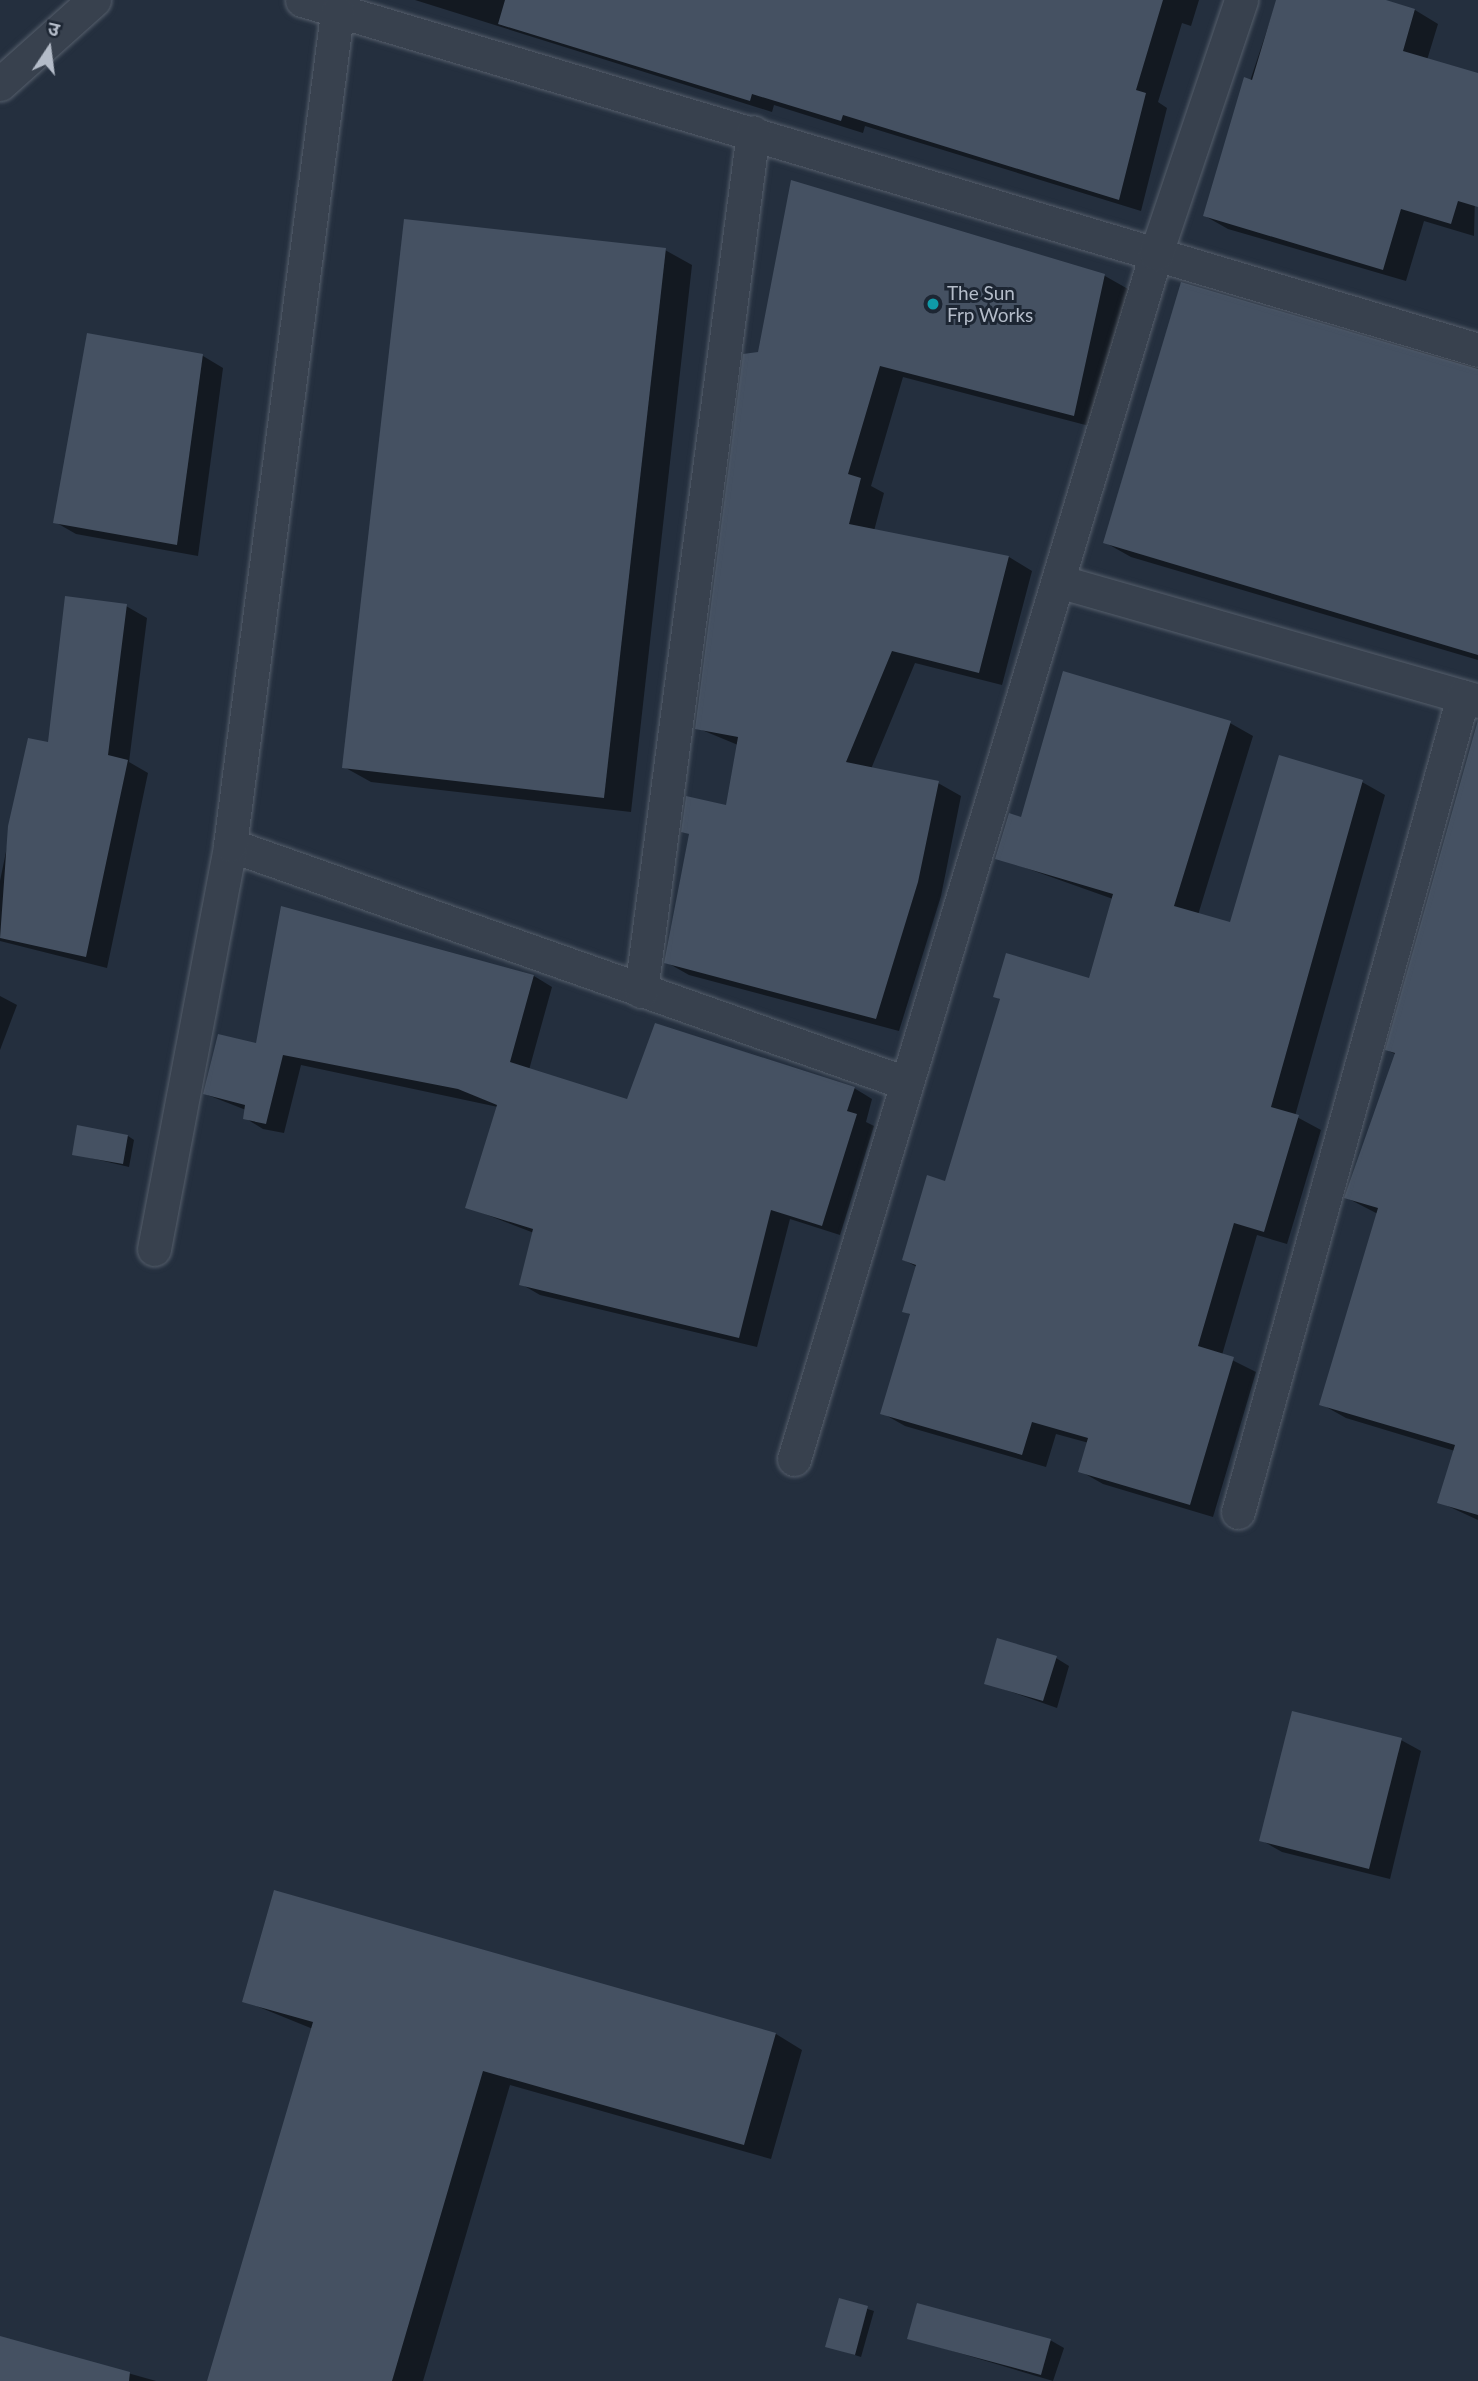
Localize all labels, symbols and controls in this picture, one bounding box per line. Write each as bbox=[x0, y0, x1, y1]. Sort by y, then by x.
north arrow bbox=[14, 14, 84, 84]
text: उ bbox=[46, 16, 62, 41]
place label: The Sun Frp Works bbox=[947, 282, 1034, 326]
marker: The Sun Frp Works bbox=[925, 296, 941, 312]

